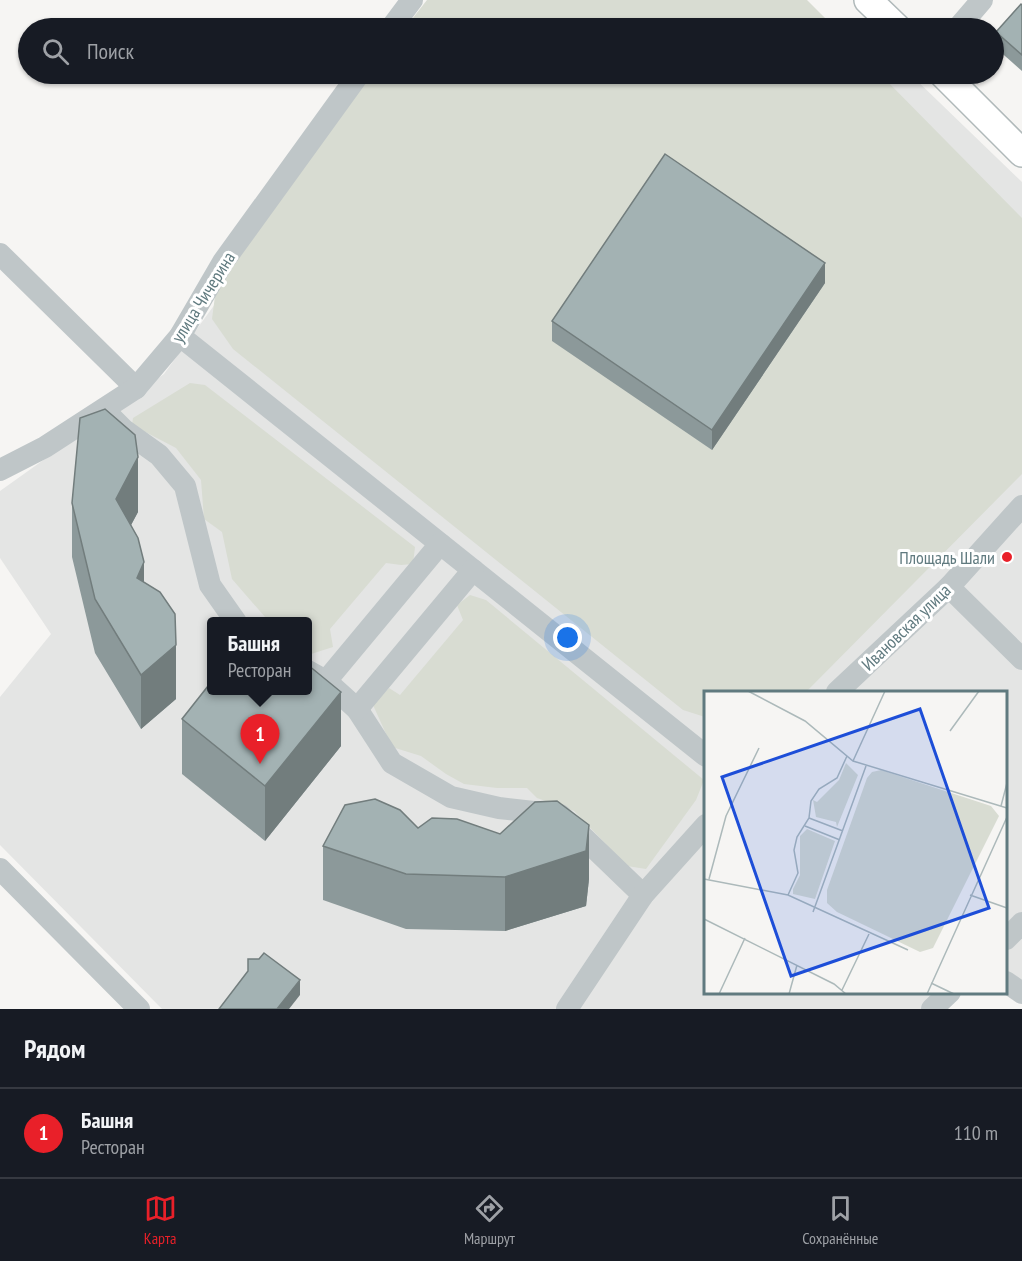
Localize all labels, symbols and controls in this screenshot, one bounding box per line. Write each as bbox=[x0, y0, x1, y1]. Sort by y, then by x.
search box bbox=[18, 18, 1004, 84]
icon: search bbox=[39, 35, 72, 68]
text: Поиск bbox=[87, 37, 134, 65]
street label: улица Чичерина bbox=[166, 247, 240, 347]
place label: Площадь Шали bbox=[899, 546, 995, 569]
marker: Площадь Шали bbox=[1000, 550, 1014, 564]
street label: Ивановская улица bbox=[857, 579, 955, 675]
popup bbox=[207, 617, 312, 695]
your location bbox=[553, 623, 582, 652]
text: Башня bbox=[228, 629, 280, 657]
text: Ресторан bbox=[228, 657, 291, 683]
inset map bbox=[704, 691, 1007, 994]
pin: 1 bbox=[240, 714, 280, 764]
text: Рядом bbox=[24, 1032, 85, 1065]
text: Башня bbox=[81, 1106, 133, 1134]
text: 1 bbox=[39, 1120, 48, 1146]
text: 110 m bbox=[954, 1120, 998, 1146]
text: Ресторан bbox=[81, 1134, 145, 1160]
tab: Карта bbox=[144, 1192, 177, 1248]
tab: Маршрут bbox=[464, 1192, 515, 1248]
tab: Сохранённые bbox=[802, 1192, 878, 1248]

